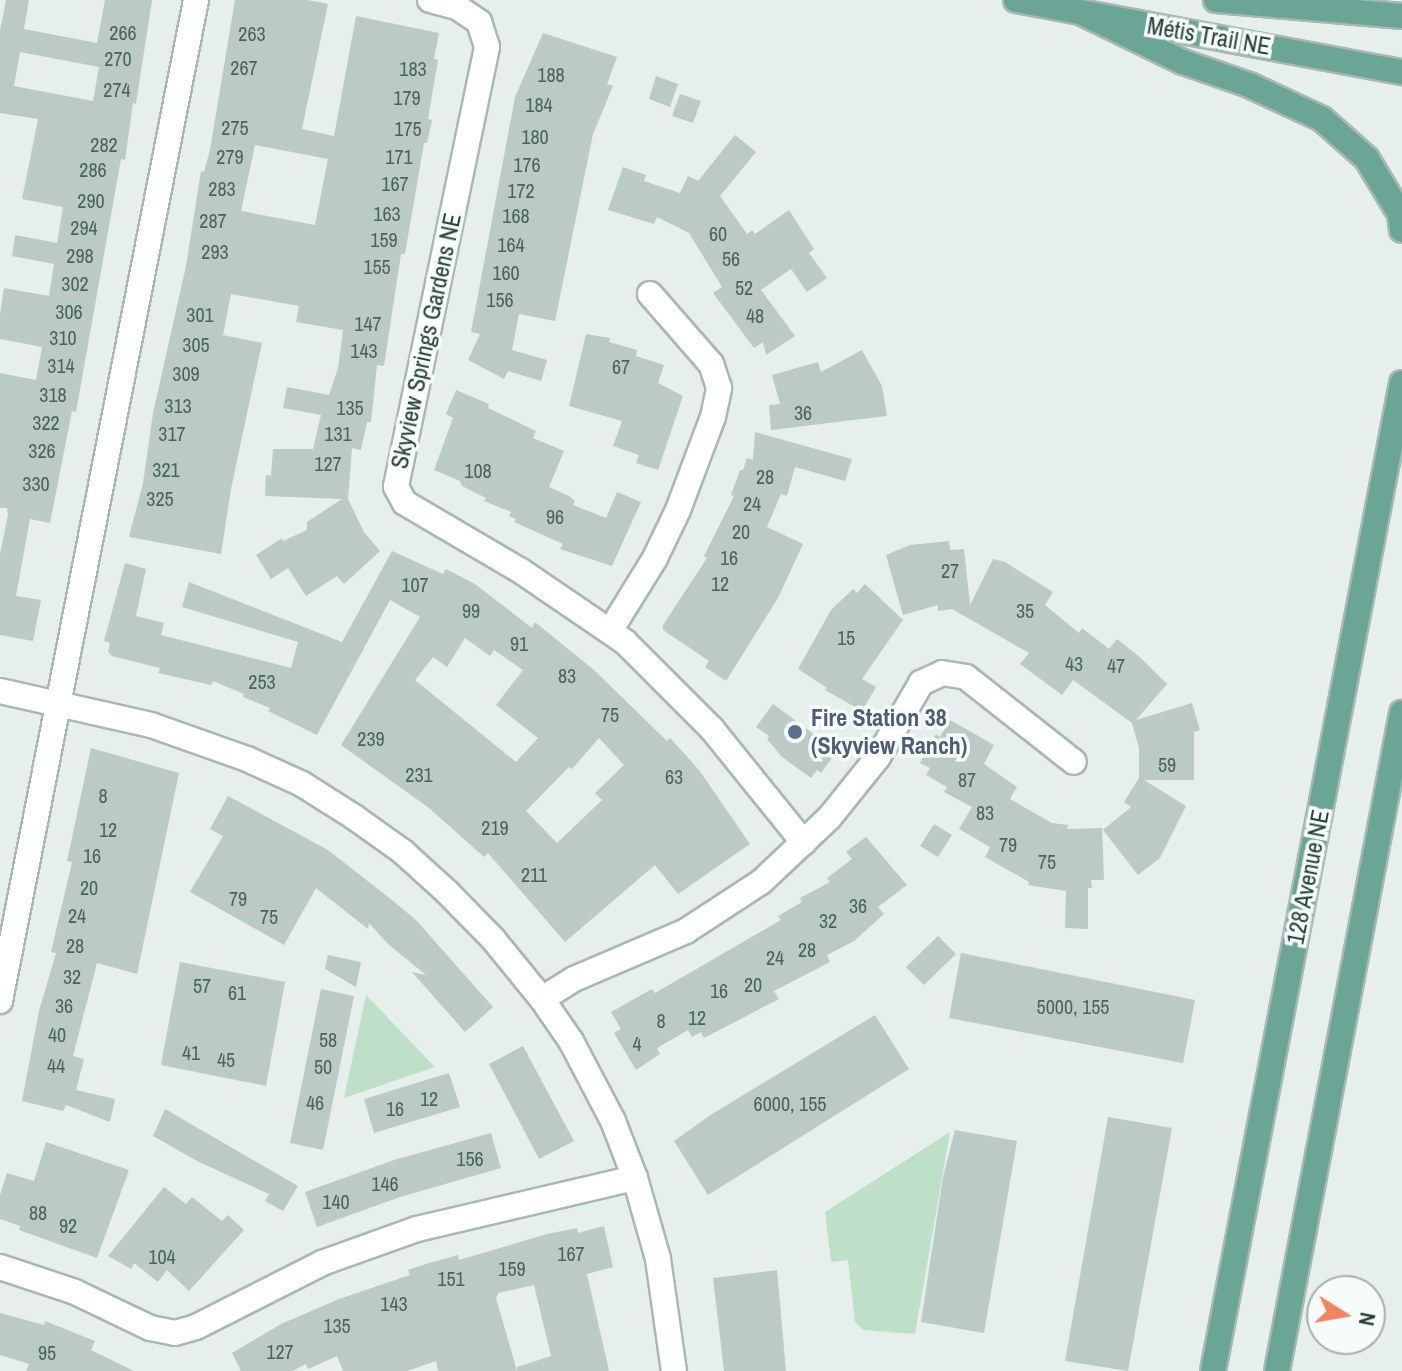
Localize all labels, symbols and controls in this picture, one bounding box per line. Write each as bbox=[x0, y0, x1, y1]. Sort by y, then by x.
street label: Métis Trail NE bbox=[1145, 11, 1273, 61]
house number: 266 bbox=[109, 20, 137, 44]
house number: 263 bbox=[238, 21, 266, 45]
house number: 270 bbox=[104, 46, 132, 70]
house number: 267 bbox=[230, 55, 258, 79]
house number: 183 bbox=[399, 56, 427, 80]
house number: 188 bbox=[537, 62, 565, 86]
house number: 274 bbox=[103, 77, 131, 101]
house number: 179 bbox=[393, 85, 421, 109]
house number: 184 bbox=[525, 92, 553, 116]
house number: 275 bbox=[221, 115, 249, 139]
house number: 175 bbox=[394, 116, 422, 140]
house number: 180 bbox=[521, 124, 549, 148]
house number: 282 bbox=[90, 132, 118, 156]
house number: 279 bbox=[216, 144, 244, 168]
house number: 171 bbox=[385, 144, 413, 168]
house number: 176 bbox=[513, 152, 541, 176]
house number: 286 bbox=[79, 157, 107, 181]
house number: 167 bbox=[381, 171, 409, 195]
house number: 283 bbox=[208, 176, 236, 200]
house number: 172 bbox=[507, 178, 535, 202]
house number: 290 bbox=[77, 188, 105, 212]
house number: 163 bbox=[373, 201, 401, 225]
house number: 168 bbox=[502, 203, 530, 227]
house number: 287 bbox=[199, 208, 227, 232]
street label: Skyview Springs Gardens NE bbox=[385, 211, 467, 471]
house number: 294 bbox=[70, 215, 98, 239]
house number: 60 bbox=[709, 221, 727, 245]
house number: 159 bbox=[370, 227, 398, 251]
house number: 164 bbox=[497, 232, 525, 256]
house number: 293 bbox=[201, 239, 229, 263]
house number: 298 bbox=[66, 243, 94, 267]
house number: 56 bbox=[722, 246, 740, 270]
house number: 155 bbox=[363, 254, 391, 278]
house number: 160 bbox=[492, 260, 520, 284]
house number: 302 bbox=[61, 271, 89, 295]
house number: 52 bbox=[735, 275, 753, 299]
house number: 156 bbox=[486, 287, 514, 311]
house number: 306 bbox=[55, 299, 83, 323]
house number: 301 bbox=[186, 302, 214, 326]
house number: 48 bbox=[746, 303, 764, 327]
house number: 147 bbox=[354, 311, 382, 335]
house number: 310 bbox=[49, 325, 77, 349]
house number: 305 bbox=[182, 332, 210, 356]
house number: 143 bbox=[350, 338, 378, 362]
house number: 314 bbox=[47, 353, 75, 377]
house number: 67 bbox=[612, 354, 630, 378]
house number: 309 bbox=[172, 361, 200, 385]
house number: 318 bbox=[39, 382, 67, 406]
house number: 313 bbox=[164, 393, 192, 417]
house number: 135 bbox=[336, 395, 364, 419]
house number: 36 bbox=[794, 400, 812, 424]
house number: 322 bbox=[32, 410, 60, 434]
house number: 317 bbox=[158, 421, 186, 445]
house number: 131 bbox=[324, 421, 352, 445]
house number: 326 bbox=[28, 438, 56, 462]
house number: 127 bbox=[314, 451, 342, 475]
house number: 321 bbox=[152, 457, 180, 481]
house number: 108 bbox=[464, 458, 492, 482]
house number: 28 bbox=[756, 464, 774, 488]
house number: 330 bbox=[22, 471, 50, 495]
house number: 325 bbox=[146, 486, 174, 510]
house number: 24 bbox=[743, 491, 761, 515]
house number: 96 bbox=[546, 504, 564, 528]
house number: 20 bbox=[732, 519, 750, 543]
house number: 16 bbox=[720, 545, 738, 569]
house number: 27 bbox=[941, 558, 959, 582]
house number: 12 bbox=[711, 571, 729, 595]
house number: 107 bbox=[401, 572, 429, 596]
house number: 99 bbox=[462, 598, 480, 622]
house number: 35 bbox=[1016, 598, 1034, 622]
house number: 15 bbox=[837, 625, 855, 649]
house number: 91 bbox=[510, 631, 528, 655]
house number: 43 bbox=[1065, 651, 1083, 675]
house number: 47 bbox=[1107, 653, 1125, 677]
house number: 83 bbox=[558, 663, 576, 687]
house number: 253 bbox=[248, 669, 276, 693]
house number: 75 bbox=[601, 702, 619, 726]
place label: Fire Station 38 (Skyview Ranch) bbox=[811, 704, 967, 760]
marker: Fire Station 38 (Skyview Ranch) bbox=[786, 723, 804, 741]
house number: 239 bbox=[357, 726, 385, 750]
house number: 59 bbox=[1158, 752, 1176, 776]
house number: 231 bbox=[405, 762, 433, 786]
house number: 63 bbox=[665, 764, 683, 788]
house number: 87 bbox=[958, 767, 976, 791]
house number: 8 bbox=[98, 783, 108, 807]
house number: 83 bbox=[976, 800, 994, 824]
street label: 128 Avenue NE bbox=[1281, 807, 1335, 947]
house number: 219 bbox=[481, 815, 509, 839]
house number: 12 bbox=[99, 817, 117, 841]
house number: 79 bbox=[999, 832, 1017, 856]
house number: 16 bbox=[83, 843, 101, 867]
house number: 75 bbox=[1038, 849, 1056, 873]
house number: 211 bbox=[521, 862, 547, 886]
house number: 20 bbox=[80, 875, 98, 899]
house number: 79 bbox=[229, 886, 247, 910]
house number: 36 bbox=[849, 893, 867, 917]
house number: 24 bbox=[68, 903, 86, 927]
house number: 75 bbox=[260, 904, 278, 928]
house number: 32 bbox=[819, 908, 837, 932]
house number: 28 bbox=[66, 933, 84, 957]
house number: 28 bbox=[798, 937, 816, 961]
house number: 24 bbox=[766, 945, 784, 969]
house number: 32 bbox=[63, 964, 81, 988]
house number: 20 bbox=[744, 972, 762, 996]
house number: 57 bbox=[193, 973, 211, 997]
house number: 16 bbox=[710, 978, 728, 1002]
house number: 61 bbox=[228, 980, 246, 1004]
house number: 36 bbox=[55, 993, 73, 1017]
house number: 5000, 155 bbox=[1037, 994, 1109, 1018]
house number: 12 bbox=[688, 1005, 706, 1029]
house number: 8 bbox=[656, 1008, 666, 1032]
house number: 40 bbox=[48, 1022, 66, 1046]
house number: 58 bbox=[319, 1027, 337, 1051]
house number: 4 bbox=[632, 1031, 642, 1055]
house number: 41 bbox=[182, 1040, 200, 1064]
house number: 45 bbox=[217, 1047, 235, 1071]
house number: 44 bbox=[47, 1053, 65, 1077]
house number: 50 bbox=[314, 1054, 332, 1078]
house number: 12 bbox=[420, 1086, 438, 1110]
house number: 46 bbox=[306, 1090, 324, 1114]
house number: 6000, 155 bbox=[754, 1091, 826, 1115]
house number: 16 bbox=[386, 1096, 404, 1120]
house number: 156 bbox=[456, 1146, 484, 1170]
house number: 146 bbox=[371, 1171, 399, 1195]
house number: 140 bbox=[322, 1189, 350, 1213]
house number: 88 bbox=[29, 1200, 47, 1224]
house number: 92 bbox=[59, 1213, 77, 1237]
house number: 167 bbox=[557, 1241, 585, 1265]
house number: 104 bbox=[148, 1244, 176, 1268]
house number: 159 bbox=[498, 1256, 526, 1280]
house number: 151 bbox=[437, 1266, 465, 1290]
north arrow bbox=[1306, 1275, 1386, 1355]
house number: 143 bbox=[380, 1291, 408, 1315]
text: N bbox=[1352, 1310, 1384, 1328]
house number: 135 bbox=[323, 1313, 351, 1337]
house number: 127 bbox=[266, 1339, 294, 1363]
house number: 95 bbox=[38, 1340, 56, 1364]

